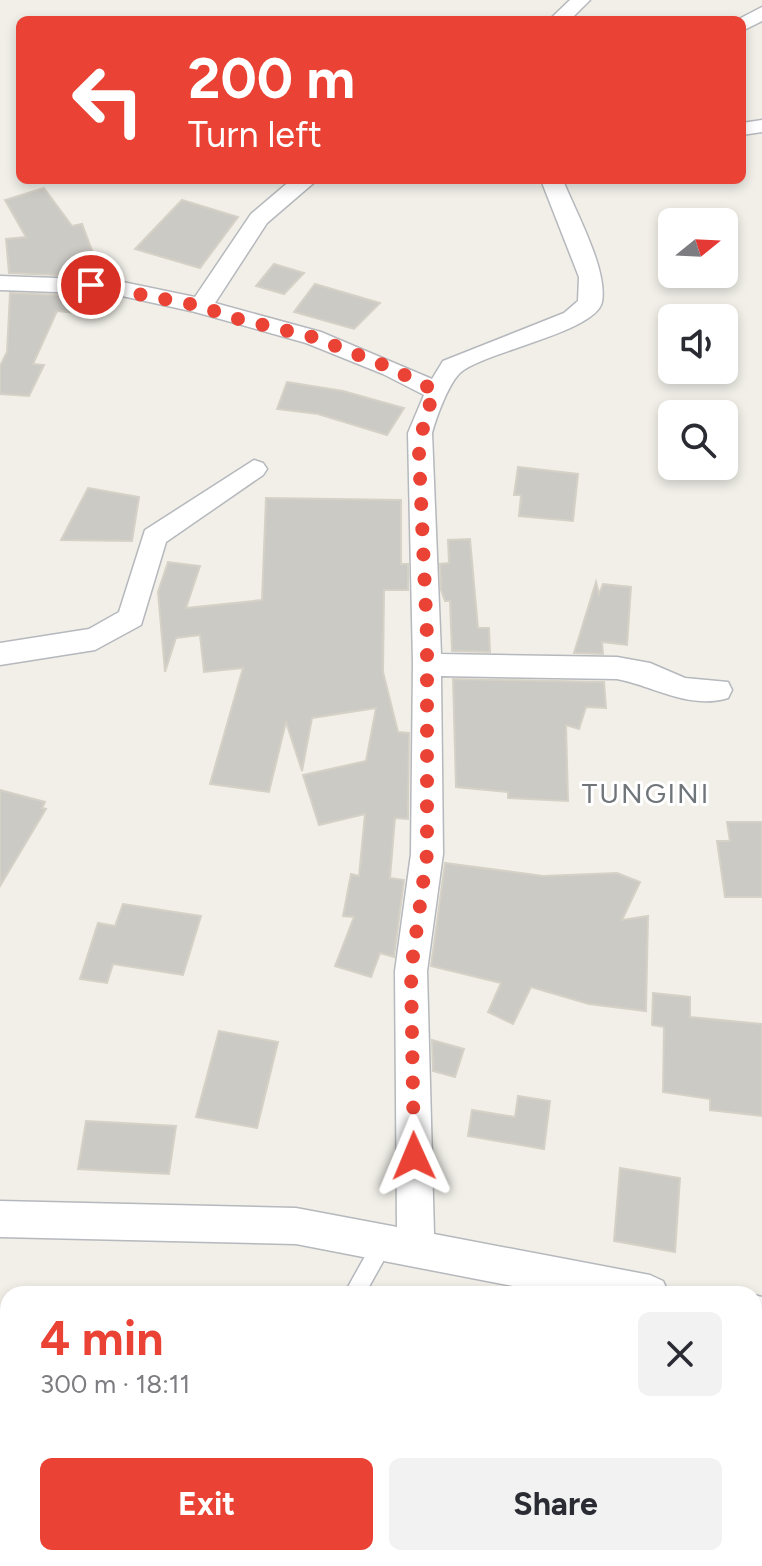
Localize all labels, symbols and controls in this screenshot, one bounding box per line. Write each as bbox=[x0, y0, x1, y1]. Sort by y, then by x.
text: 200 m bbox=[188, 45, 355, 112]
icon: left bbox=[56, 48, 160, 152]
text: Turn left bbox=[188, 113, 322, 156]
north arrow bbox=[658, 208, 738, 288]
map controls bbox=[658, 208, 738, 480]
pin bbox=[57, 251, 125, 319]
icon: arrive bbox=[69, 263, 113, 307]
button: sound bbox=[658, 304, 738, 384]
button: search bbox=[658, 400, 738, 480]
district label: TUNGINI bbox=[582, 776, 710, 810]
position arrow bbox=[372, 1114, 456, 1198]
text: 4 min bbox=[40, 1309, 164, 1367]
button: close bbox=[638, 1312, 722, 1396]
text: 300 m · 18:11 bbox=[40, 1368, 190, 1400]
button: Exit bbox=[40, 1458, 373, 1550]
button: Share bbox=[389, 1458, 722, 1550]

